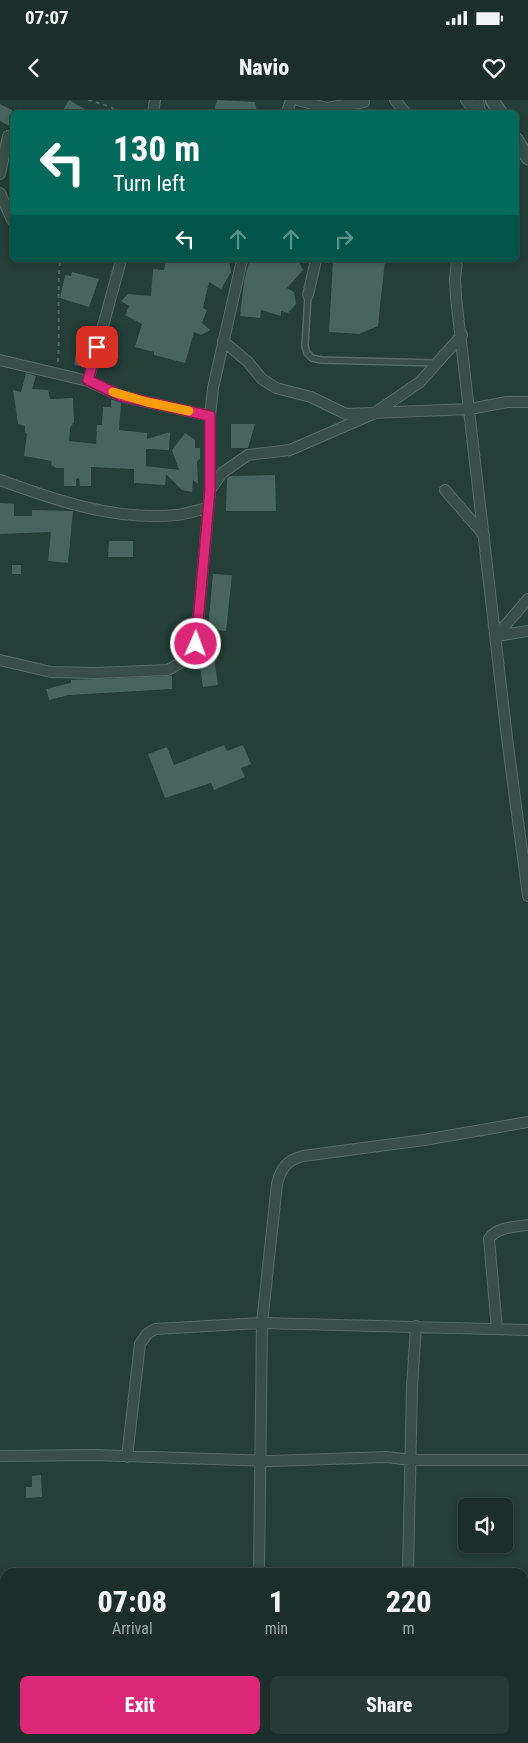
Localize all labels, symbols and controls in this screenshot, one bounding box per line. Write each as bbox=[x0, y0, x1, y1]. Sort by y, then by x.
text: 07:07 bbox=[25, 6, 69, 29]
icon: back bbox=[20, 54, 48, 82]
icon: heart bbox=[480, 54, 508, 82]
text: Navio bbox=[239, 55, 289, 80]
text: 130 m bbox=[113, 129, 200, 170]
icon: left bbox=[30, 130, 95, 195]
text: Turn left bbox=[113, 171, 185, 196]
icon: left bbox=[171, 225, 199, 253]
icon: ahead bbox=[224, 225, 252, 253]
icon: ahead bbox=[277, 225, 305, 253]
icon: right bbox=[330, 225, 358, 253]
pin bbox=[76, 326, 118, 368]
icon: arrive bbox=[83, 333, 111, 361]
position arrow bbox=[169, 617, 221, 669]
map controls bbox=[458, 1498, 513, 1553]
button: sound bbox=[458, 1498, 513, 1553]
text: 07:08 bbox=[98, 1584, 167, 1619]
text: 1 bbox=[269, 1584, 284, 1619]
text: 220 bbox=[386, 1584, 431, 1619]
text: Arrival bbox=[112, 1619, 153, 1638]
text: min bbox=[265, 1619, 288, 1638]
text: m bbox=[403, 1619, 415, 1638]
button: Exit bbox=[20, 1676, 260, 1734]
button: Share bbox=[270, 1676, 509, 1734]

